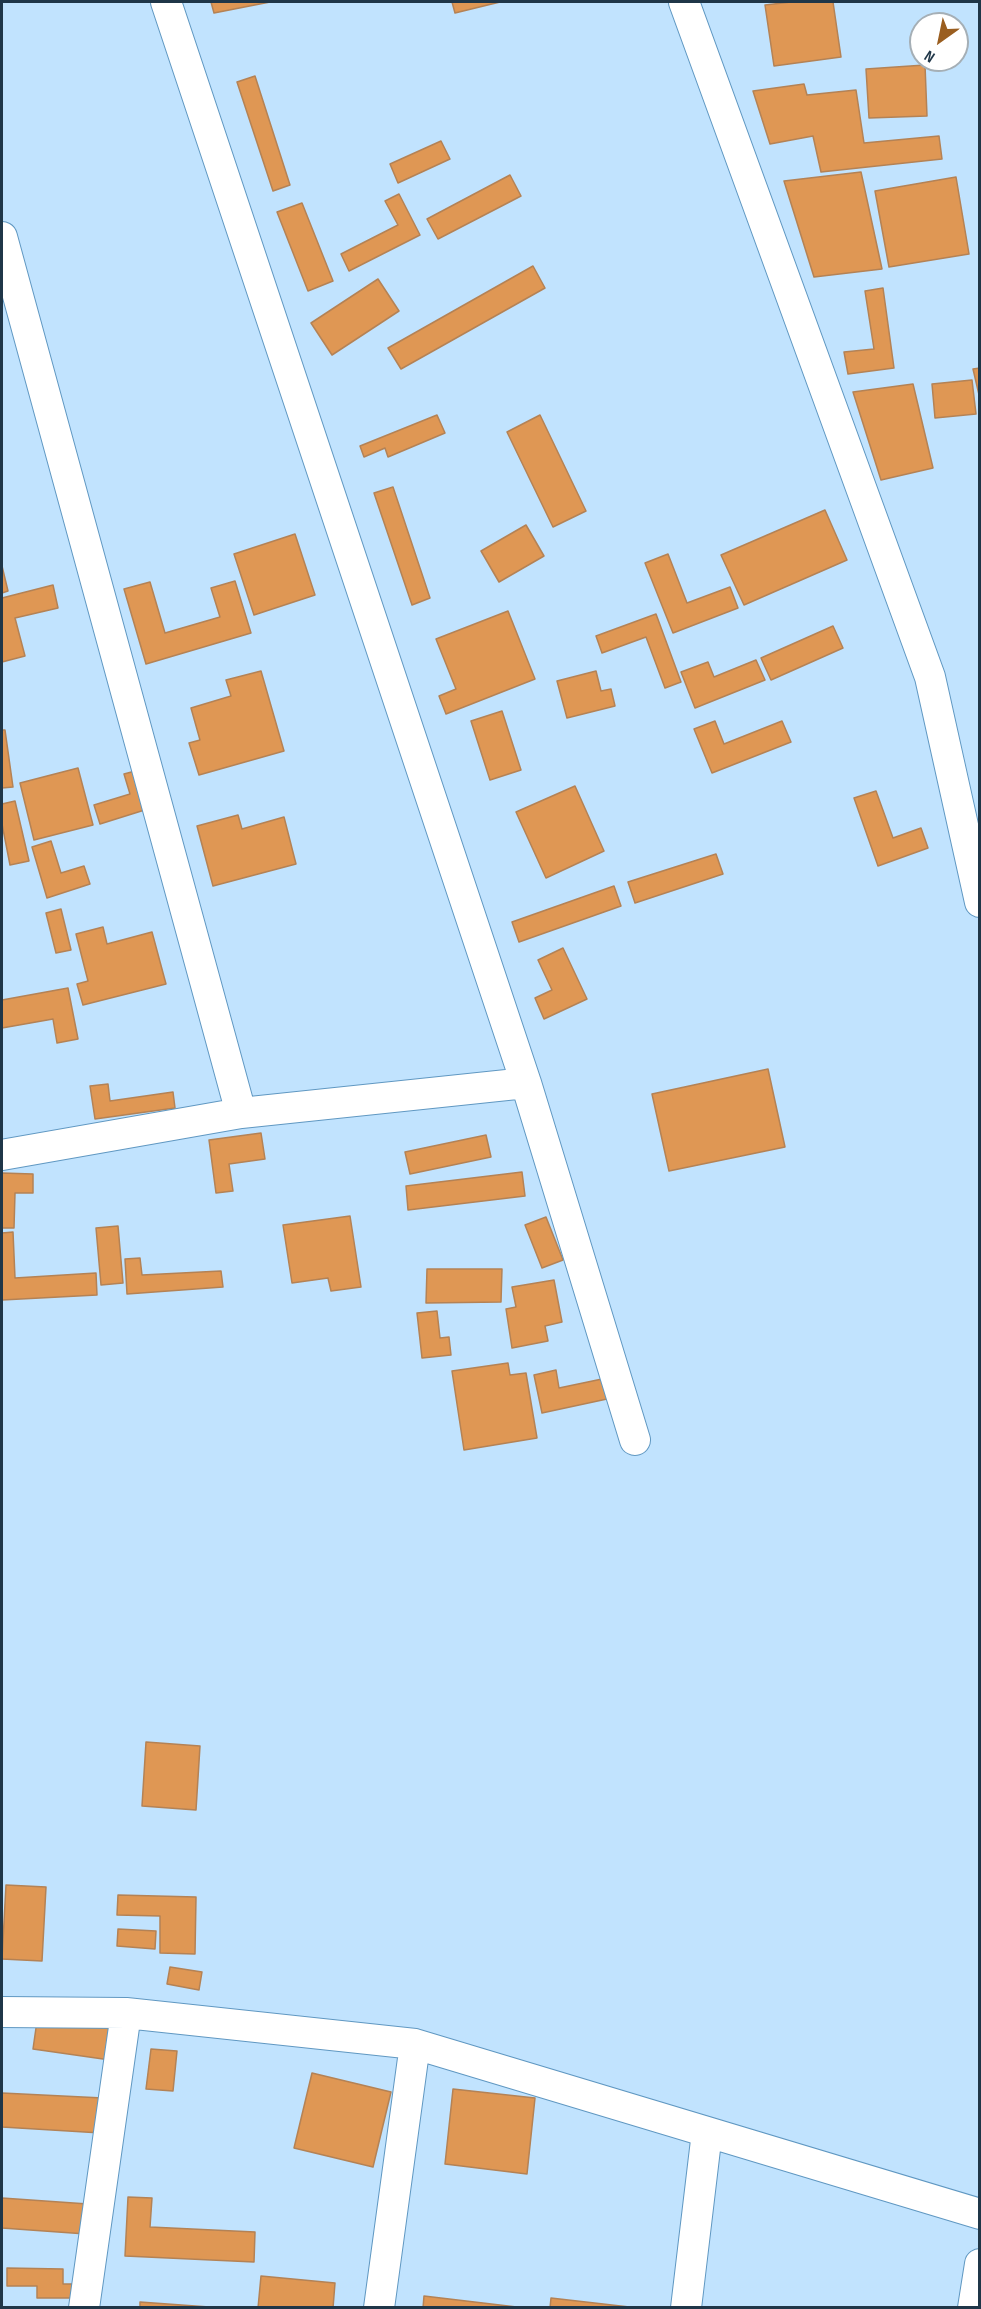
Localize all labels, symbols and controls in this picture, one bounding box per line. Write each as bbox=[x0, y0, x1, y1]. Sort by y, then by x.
north arrow bbox=[909, 12, 969, 72]
text: N bbox=[921, 46, 939, 66]

